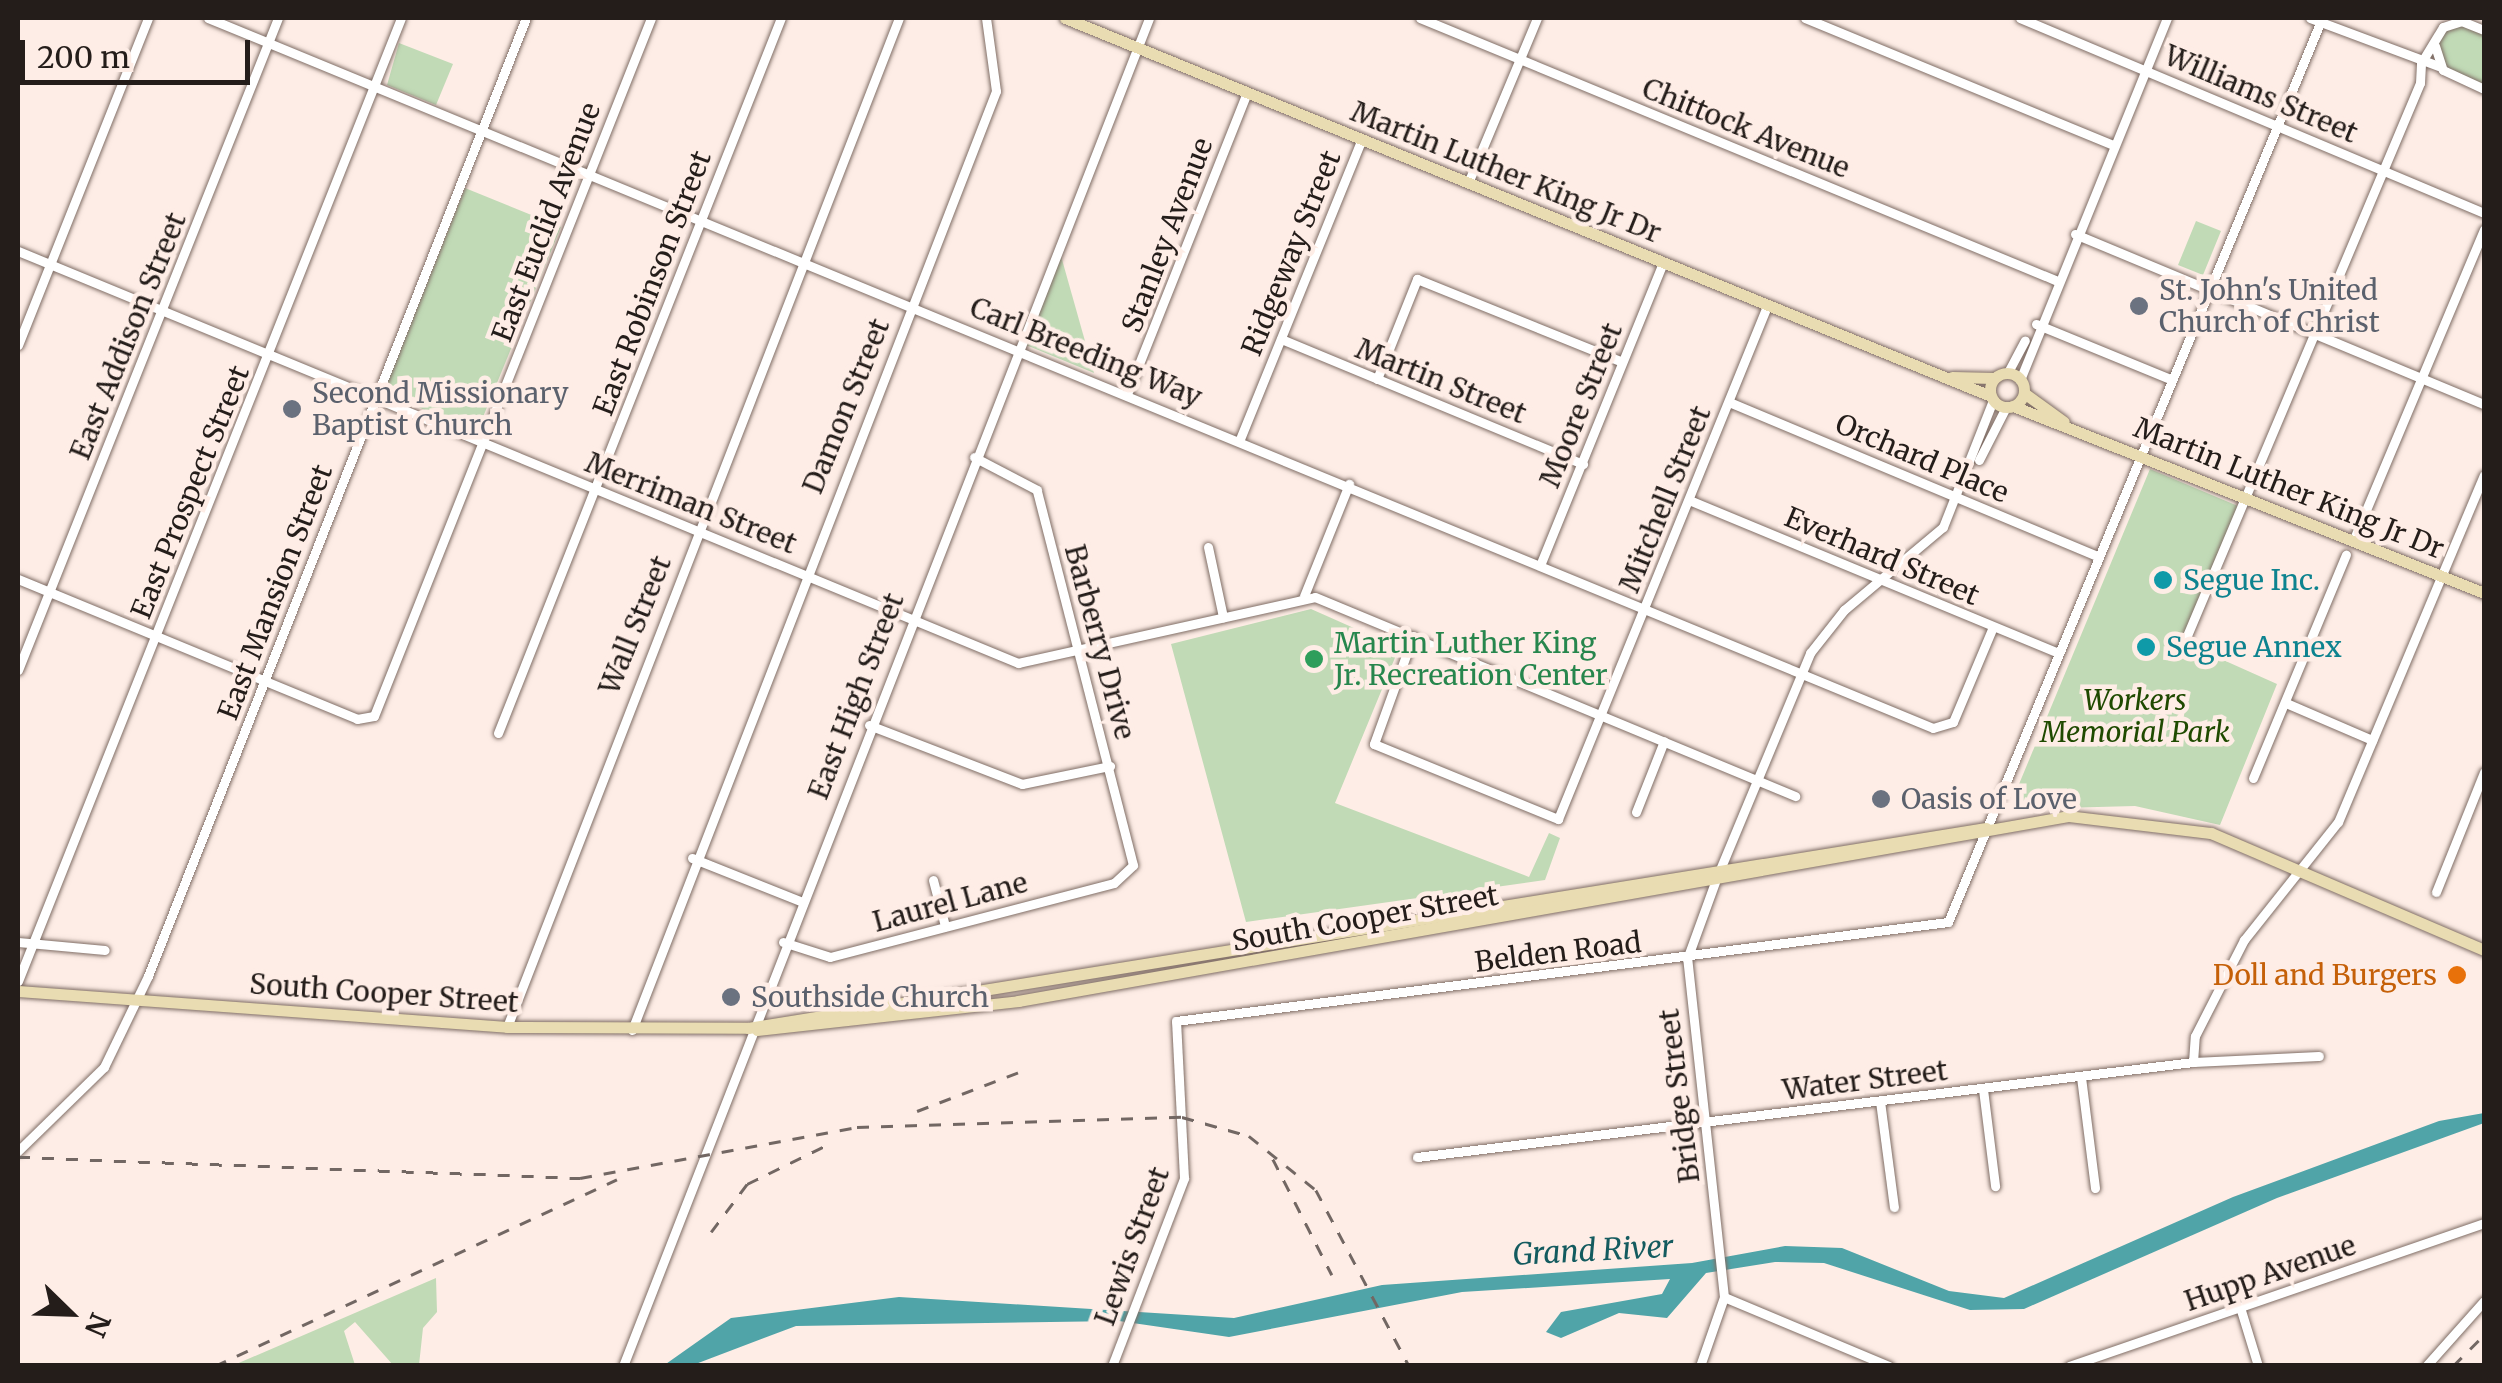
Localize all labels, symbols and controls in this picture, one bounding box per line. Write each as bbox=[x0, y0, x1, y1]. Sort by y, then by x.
scale bar bbox=[25, 20, 255, 82]
text: 200 m bbox=[37, 38, 130, 76]
street label: Williams Street bbox=[2159, 38, 2363, 150]
street label: Chittock Avenue bbox=[1638, 71, 1854, 185]
street label: Martin Luther King Jr Dr bbox=[1346, 94, 1666, 250]
street label: East Euclid Avenue bbox=[485, 98, 607, 346]
street label: Stanley Avenue bbox=[1114, 133, 1220, 337]
street label: East Robinson Street bbox=[586, 146, 718, 420]
street label: Ridgeway Street bbox=[1235, 146, 1347, 360]
street label: East Addison Street bbox=[63, 208, 193, 464]
place label: St. John's United Church of Christ bbox=[2159, 273, 2380, 339]
street label: Carl Breeding Way bbox=[965, 290, 1207, 414]
marker: St. John's United Church of Christ bbox=[2128, 295, 2150, 317]
street label: Damon Street bbox=[796, 314, 896, 498]
street label: Moore Street bbox=[1533, 318, 1629, 492]
street label: Martin Street bbox=[1351, 332, 1531, 430]
street label: East Prospect Street bbox=[124, 361, 256, 623]
place label: Second Missionary Baptist Church bbox=[312, 376, 568, 442]
marker: Second Missionary Baptist Church bbox=[281, 398, 303, 420]
street label: Mitchell Street bbox=[1612, 401, 1718, 597]
street label: Orchard Place bbox=[1830, 406, 2014, 510]
street label: Martin Luther King Jr Dr bbox=[2129, 410, 2449, 566]
street label: Merriman Street bbox=[581, 445, 801, 561]
street label: East Mansion Street bbox=[211, 460, 339, 724]
street label: Everhard Street bbox=[1780, 500, 1984, 612]
street label: Barberry Drive bbox=[1058, 541, 1142, 743]
street label: Wall Street bbox=[592, 551, 678, 699]
place label: Segue Inc. bbox=[2183, 563, 2320, 597]
marker: Segue Inc. bbox=[2152, 569, 2174, 591]
street label: East High Street bbox=[801, 588, 911, 804]
place label: Martin Luther King Jr. Recreation Center bbox=[1334, 626, 1608, 692]
place label: Segue Annex bbox=[2166, 630, 2342, 664]
marker: Segue Annex bbox=[2135, 636, 2157, 658]
marker: Martin Luther King Jr. Recreation Center bbox=[1303, 648, 1325, 670]
park label: Workers Memorial Park bbox=[2040, 683, 2230, 749]
place label: Oasis of Love bbox=[1901, 782, 2077, 816]
marker: Oasis of Love bbox=[1870, 788, 1892, 810]
street label: Laurel Lane bbox=[869, 865, 1031, 939]
street label: South Cooper Street bbox=[1229, 878, 1501, 958]
street label: Belden Road bbox=[1473, 925, 1643, 979]
place label: Doll and Burgers bbox=[2213, 958, 2437, 992]
marker: Doll and Burgers bbox=[2446, 964, 2468, 986]
street label: South Cooper Street bbox=[248, 967, 520, 1019]
place label: Southside Church bbox=[751, 980, 989, 1014]
marker: Southside Church bbox=[720, 986, 742, 1008]
street label: Bridge Street bbox=[1652, 1007, 1706, 1185]
street label: Water Street bbox=[1781, 1053, 1949, 1107]
street label: Lewis Street bbox=[1088, 1162, 1176, 1330]
water label: Grand River bbox=[1512, 1228, 1674, 1272]
street label: Hupp Avenue bbox=[2180, 1228, 2360, 1318]
north arrow bbox=[20, 1263, 120, 1363]
text: N bbox=[77, 1308, 119, 1342]

